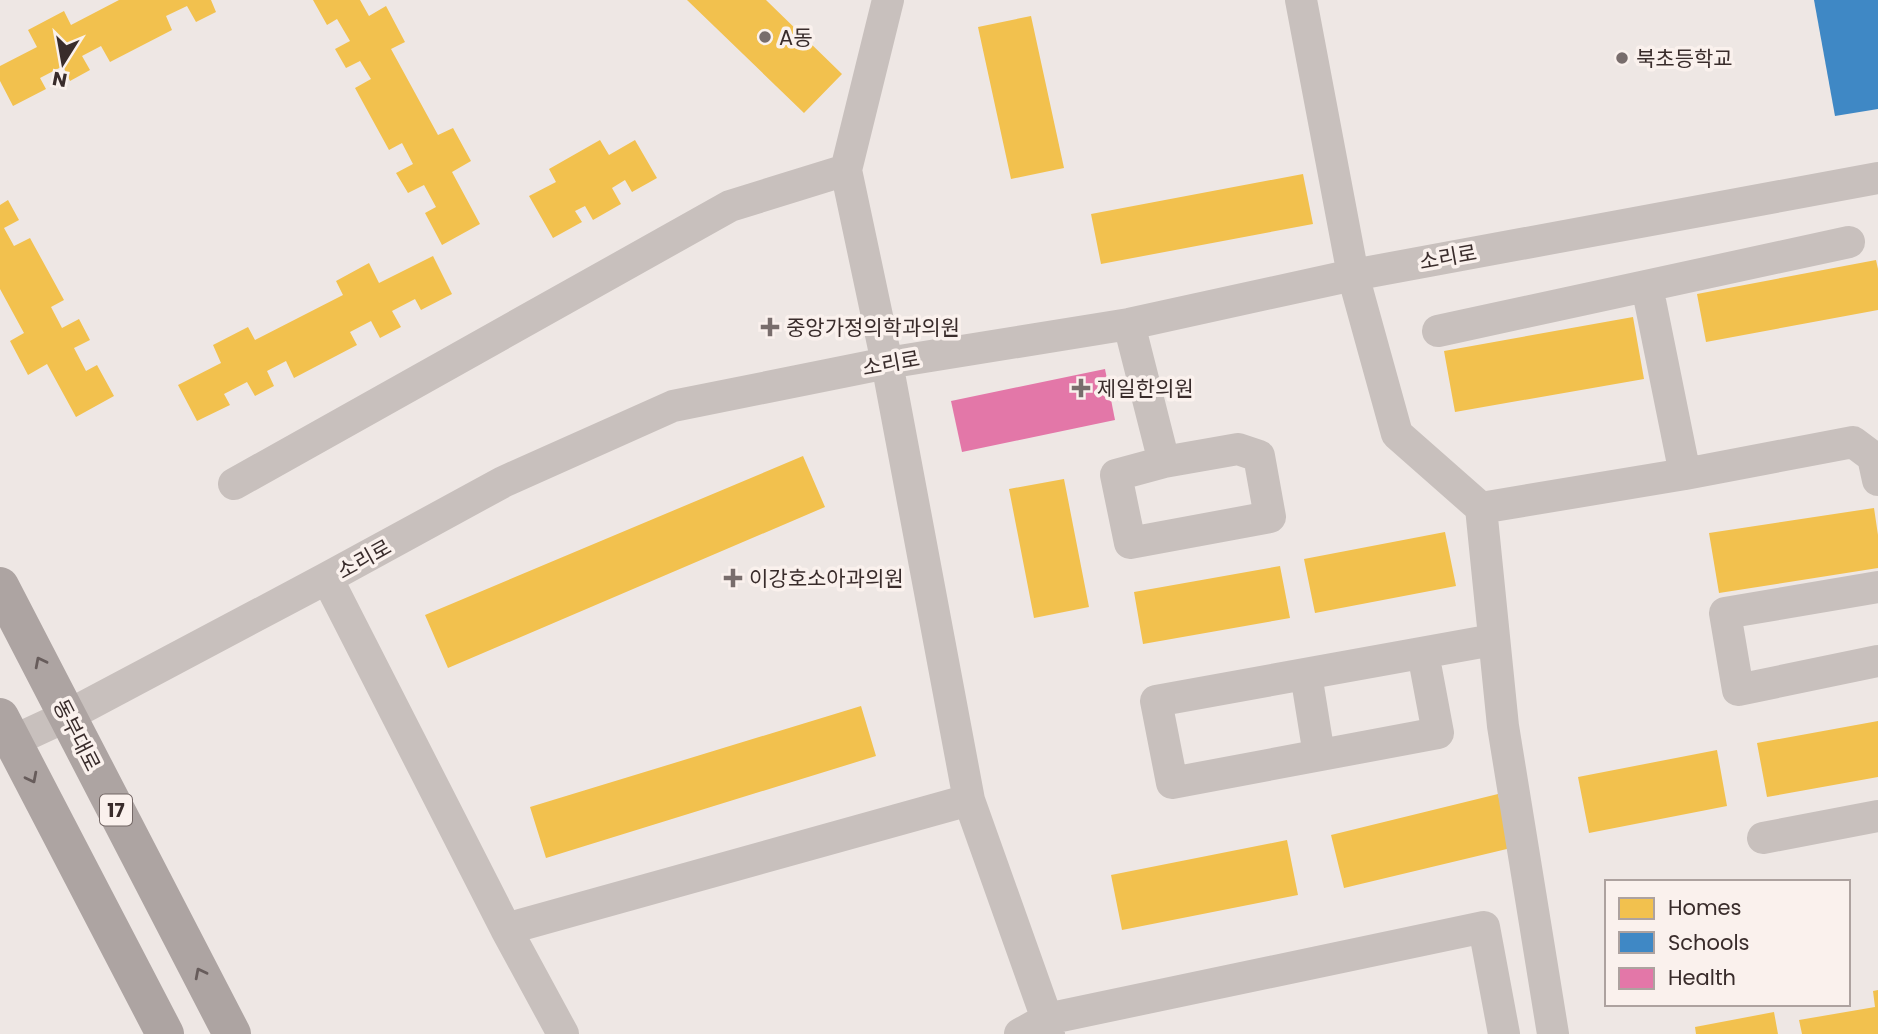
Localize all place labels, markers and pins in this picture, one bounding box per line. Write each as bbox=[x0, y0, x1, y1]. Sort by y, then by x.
place label: A동 bbox=[779, 23, 812, 52]
marker: A동 bbox=[757, 29, 773, 45]
place label: 북초등학교 bbox=[1636, 44, 1733, 73]
marker: 북초등학교 bbox=[1614, 50, 1630, 66]
place label: 중앙가정의학과의원 bbox=[786, 313, 960, 342]
marker: 중앙가정의학과의원 bbox=[760, 317, 780, 337]
place label: 제일한의원 bbox=[1097, 374, 1194, 403]
marker: 제일한의원 bbox=[1071, 378, 1091, 398]
place label: 이강호소아과의원 bbox=[749, 564, 904, 593]
marker: 이강호소아과의원 bbox=[723, 568, 743, 588]

